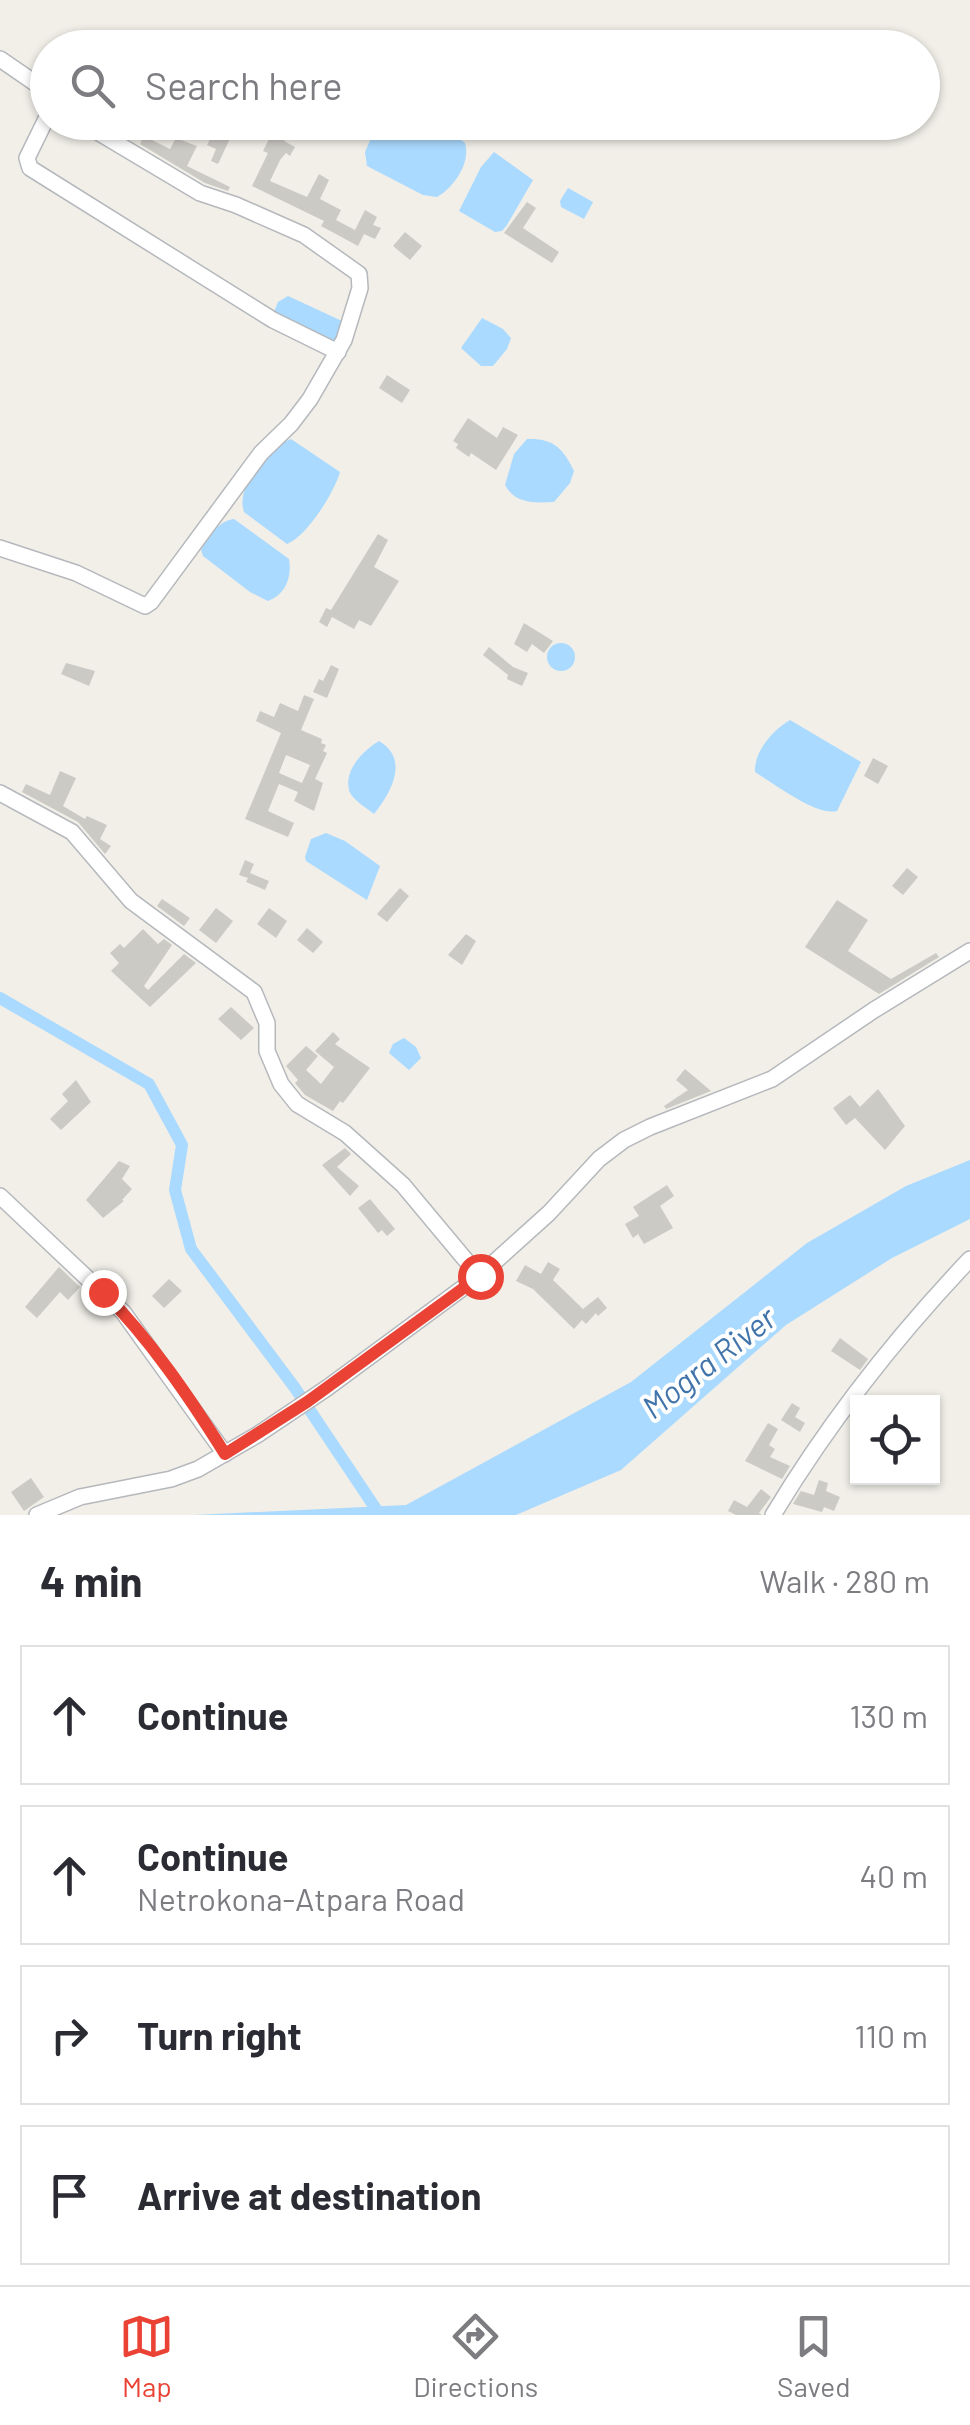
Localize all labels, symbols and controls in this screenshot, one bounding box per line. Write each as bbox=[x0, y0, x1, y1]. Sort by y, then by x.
search box bbox=[30, 30, 940, 140]
icon: search bbox=[65, 58, 120, 113]
text: Search here bbox=[145, 62, 343, 108]
route start bbox=[458, 1254, 504, 1300]
route end bbox=[81, 1270, 127, 1316]
water label: Mogra River bbox=[634, 1297, 783, 1425]
map controls bbox=[850, 1395, 940, 1485]
button: locate bbox=[850, 1395, 940, 1485]
text: 4 min bbox=[40, 1555, 143, 1605]
text: Walk · 280 m bbox=[759, 1561, 930, 1599]
icon: ahead bbox=[42, 1688, 97, 1743]
text: Continue bbox=[137, 1692, 288, 1738]
text: 130 m bbox=[849, 1696, 928, 1734]
text: Continue bbox=[137, 1833, 288, 1879]
icon: ahead bbox=[42, 1848, 97, 1903]
text: 40 m bbox=[859, 1856, 928, 1894]
text: Netrokona-Atpara Road bbox=[137, 1879, 465, 1917]
icon: right bbox=[42, 2008, 97, 2063]
text: Turn right bbox=[137, 2012, 302, 2058]
text: 110 m bbox=[855, 2016, 928, 2054]
icon: arrive bbox=[42, 2168, 97, 2223]
text: Arrive at destination bbox=[137, 2172, 482, 2218]
tab: Map bbox=[119, 2309, 174, 2403]
tab: Directions bbox=[413, 2309, 538, 2403]
tab: Saved bbox=[777, 2309, 851, 2403]

